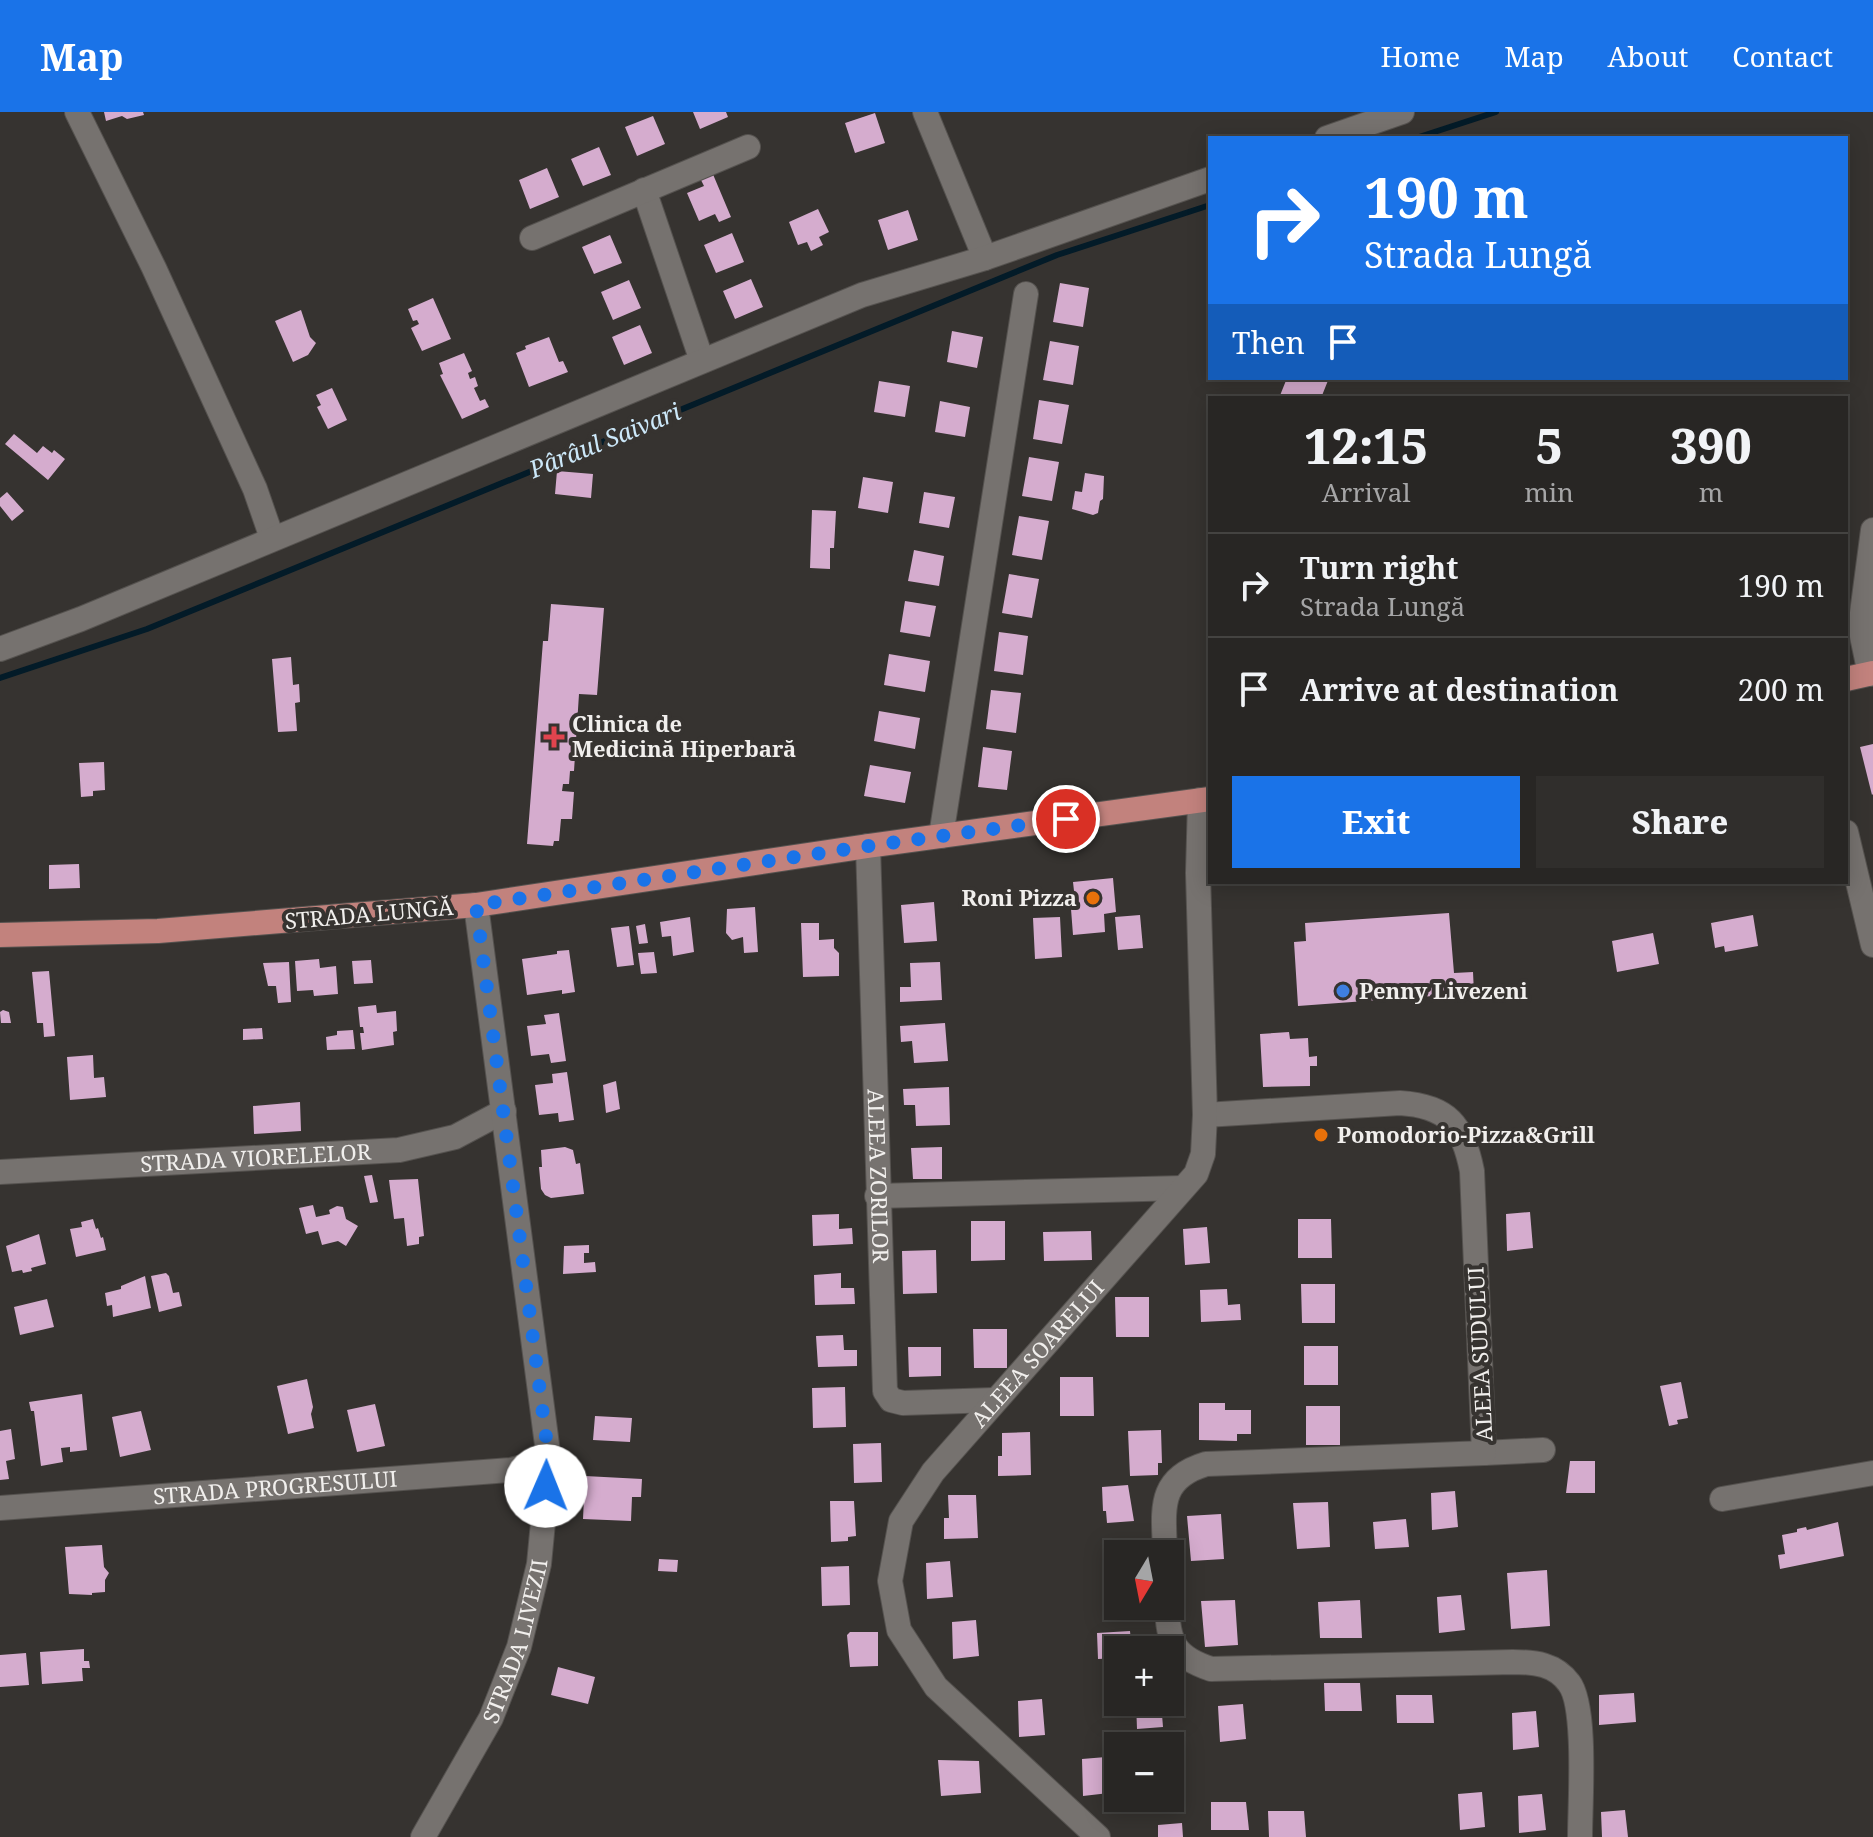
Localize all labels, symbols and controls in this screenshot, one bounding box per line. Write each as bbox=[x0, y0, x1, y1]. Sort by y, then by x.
text: Map bbox=[40, 30, 124, 82]
text: Home bbox=[1381, 37, 1460, 75]
text: Map bbox=[1504, 37, 1564, 75]
text: About bbox=[1608, 37, 1688, 75]
text: Contact bbox=[1732, 37, 1833, 75]
text: 190 m bbox=[1364, 158, 1529, 234]
icon: right bbox=[1232, 168, 1336, 272]
text: Strada Lungă bbox=[1364, 230, 1593, 279]
icon: arrive bbox=[1321, 320, 1365, 364]
text: Then bbox=[1232, 322, 1305, 363]
water label: Pârâul Saivari bbox=[523, 394, 685, 485]
text: 12:15 bbox=[1304, 413, 1428, 478]
text: 5 bbox=[1535, 413, 1563, 478]
text: 390 bbox=[1670, 413, 1752, 478]
text: Arrival bbox=[1322, 474, 1411, 510]
text: min bbox=[1524, 474, 1574, 510]
text: m bbox=[1699, 474, 1723, 510]
text: Turn right bbox=[1300, 547, 1458, 588]
icon: right bbox=[1232, 563, 1276, 607]
text: 190 m bbox=[1738, 565, 1824, 606]
text: Strada Lungă bbox=[1300, 588, 1465, 624]
icon: arrive bbox=[1232, 667, 1276, 711]
text: Arrive at destination bbox=[1300, 669, 1619, 710]
text: 200 m bbox=[1738, 669, 1824, 710]
place label: Clinica de Medicină Hiperbară bbox=[572, 708, 796, 763]
marker: Clinica de Medicină Hiperbară bbox=[543, 726, 565, 748]
button: Exit bbox=[1232, 776, 1520, 868]
button: Share bbox=[1536, 776, 1824, 868]
pin bbox=[1032, 785, 1100, 853]
icon: arrive bbox=[1044, 797, 1088, 841]
place label: Roni Pizza bbox=[961, 882, 1077, 912]
marker: Roni Pizza bbox=[1084, 889, 1102, 907]
street label: STRADA LUNGĂ bbox=[283, 891, 455, 935]
place label: Penny Livezeni bbox=[1359, 975, 1528, 1005]
marker: Penny Livezeni bbox=[1334, 982, 1352, 1000]
street label: ALEEA ZORILOR bbox=[862, 1088, 897, 1264]
place label: Pomodorio-Pizza&Grill bbox=[1337, 1119, 1595, 1149]
marker: Pomodorio-Pizza&Grill bbox=[1312, 1126, 1330, 1144]
street label: STRADA VIORELELOR bbox=[139, 1136, 372, 1178]
street label: ALEEA SUDULUI bbox=[1459, 1266, 1499, 1442]
street label: ALEEA SOARELUI bbox=[964, 1273, 1110, 1433]
position arrow bbox=[504, 1444, 588, 1528]
street label: STRADA PROGRESULUI bbox=[152, 1463, 398, 1511]
north arrow bbox=[1104, 1540, 1184, 1620]
map controls bbox=[1104, 1540, 1184, 1812]
street label: STRADA LIVEZII bbox=[474, 1558, 553, 1728]
button: + bbox=[1104, 1636, 1184, 1716]
button: − bbox=[1104, 1732, 1184, 1812]

